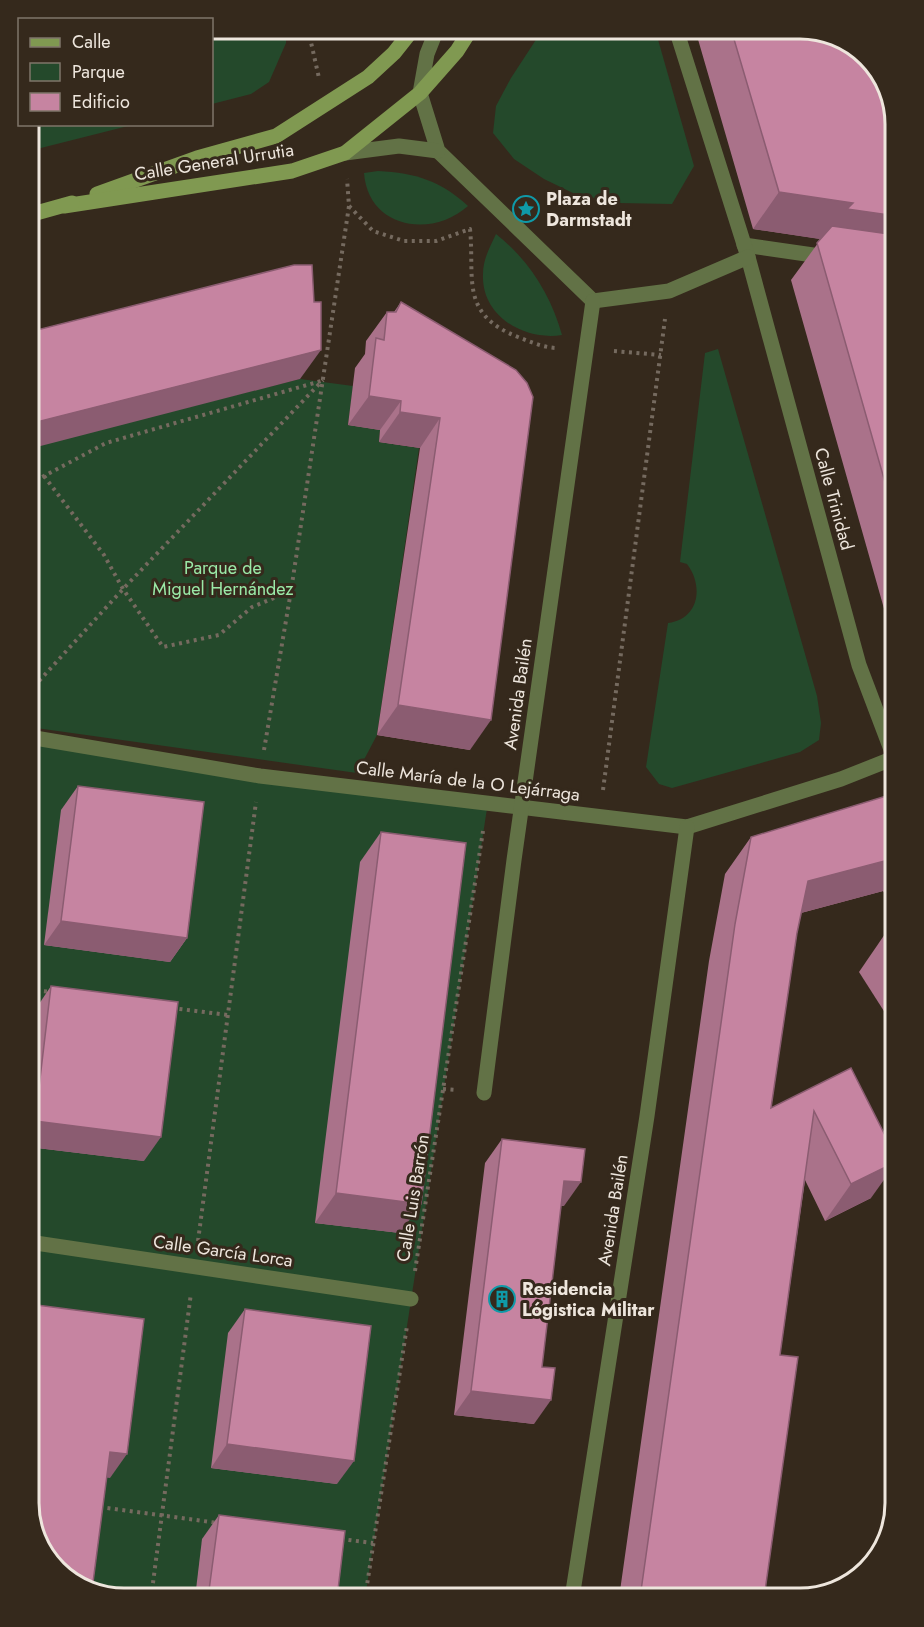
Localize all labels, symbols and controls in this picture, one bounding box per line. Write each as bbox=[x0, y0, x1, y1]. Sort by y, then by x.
legend bbox=[18, 18, 213, 126]
text: Calle bbox=[72, 29, 111, 55]
text: Parque bbox=[72, 59, 125, 85]
text: Edificio bbox=[72, 89, 130, 115]
street label: Calle General Urrutia bbox=[132, 137, 296, 187]
place label: Plaza de Darmstadt bbox=[546, 186, 632, 233]
place icon: Plaza de Darmstadt bbox=[511, 194, 541, 224]
street label: Calle Trinidad bbox=[808, 445, 860, 553]
park label: Parque de Miguel Hernández bbox=[152, 555, 294, 602]
street label: Avenida Bailén bbox=[497, 636, 539, 752]
street label: Calle María de la O Lejárraga bbox=[355, 754, 581, 808]
street label: Calle Luis Barrón bbox=[390, 1132, 436, 1264]
street label: Avenida Bailén bbox=[591, 1152, 635, 1268]
street label: Calle García Lorca bbox=[151, 1228, 295, 1274]
place label: Residencia Lógistica Militar bbox=[522, 1276, 655, 1323]
building icon: Residencia Lógistica Militar bbox=[487, 1284, 517, 1314]

